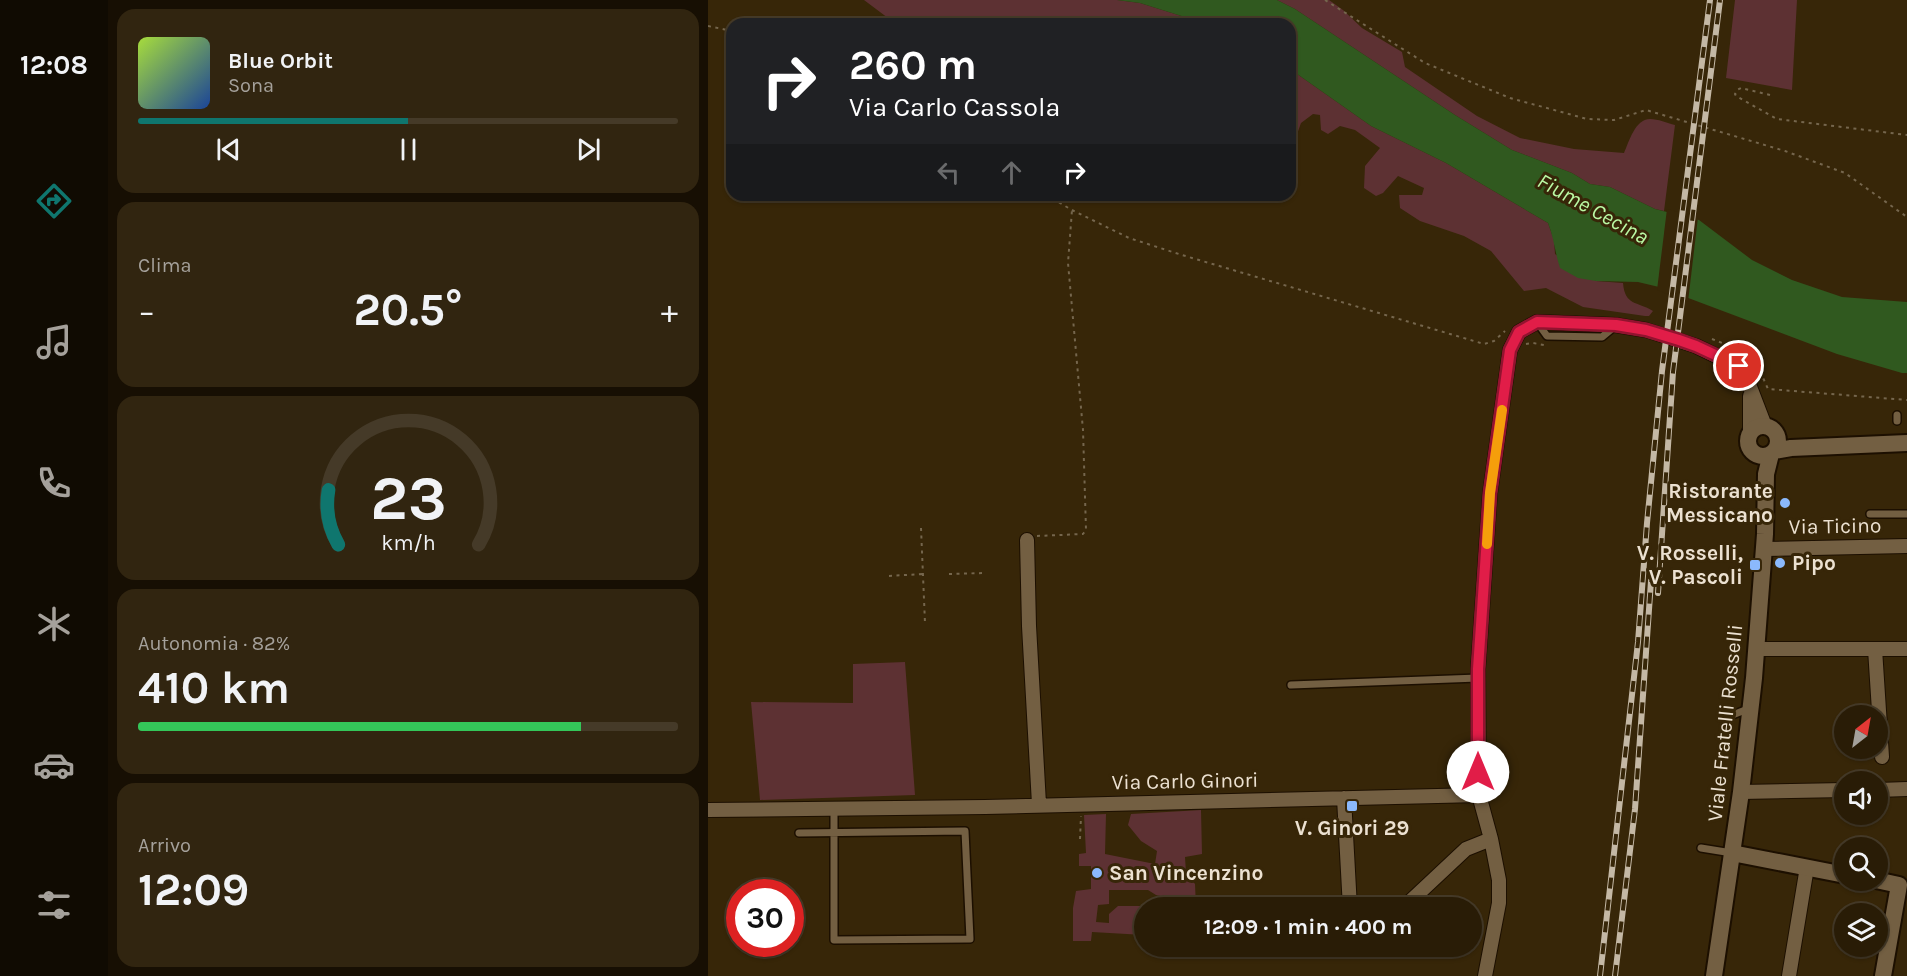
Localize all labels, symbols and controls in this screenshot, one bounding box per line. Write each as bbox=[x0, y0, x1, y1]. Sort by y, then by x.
text: 260 m bbox=[849, 40, 977, 90]
icon: right bbox=[750, 42, 828, 120]
text: Blue Orbit bbox=[228, 48, 333, 74]
text: 12:08 bbox=[20, 49, 88, 81]
text: Sona bbox=[228, 74, 274, 97]
text: Via Carlo Cassola bbox=[849, 91, 1060, 123]
icon: previous bbox=[212, 133, 245, 166]
icon: pause bbox=[392, 133, 425, 166]
icon: next bbox=[572, 133, 605, 166]
icon: left bbox=[932, 156, 965, 189]
icon: ahead bbox=[995, 156, 1028, 189]
icon: right bbox=[1058, 156, 1091, 189]
water label: Fiume Cecina bbox=[1533, 168, 1653, 250]
icon: directions bbox=[33, 180, 75, 222]
text: Clima bbox=[138, 254, 192, 277]
text: 20.5° bbox=[353, 284, 463, 336]
text: − bbox=[138, 292, 155, 330]
text: + bbox=[661, 292, 678, 330]
icon: music bbox=[33, 321, 75, 363]
pin bbox=[1713, 340, 1764, 391]
icon: arrive bbox=[1722, 349, 1755, 382]
icon: phone bbox=[33, 462, 75, 504]
text: 23 bbox=[370, 462, 446, 535]
place label: Ristorante Messicano bbox=[1666, 479, 1773, 527]
marker: Ristorante Messicano bbox=[1778, 496, 1792, 510]
street label: Via Ticino bbox=[1788, 513, 1882, 539]
text: km/h bbox=[381, 530, 435, 555]
place label: V. Rosselli, V. Pascoli bbox=[1637, 541, 1743, 589]
place label: Pipo bbox=[1792, 551, 1836, 575]
marker: Pipo bbox=[1773, 556, 1787, 570]
marker: V. Rosselli, V. Pascoli bbox=[1748, 558, 1762, 572]
icon: climate bbox=[33, 603, 75, 645]
street label: Viale Fratelli Rosselli bbox=[1703, 623, 1747, 823]
text: Autonomia · 82% bbox=[138, 632, 290, 655]
text: 410 km bbox=[138, 662, 290, 714]
north arrow bbox=[1834, 705, 1888, 759]
map controls bbox=[1834, 705, 1888, 957]
position arrow bbox=[1446, 740, 1510, 804]
icon: car bbox=[33, 744, 75, 786]
street label: Via Carlo Ginori bbox=[1111, 768, 1259, 794]
button: sound bbox=[1834, 771, 1888, 825]
marker: V. Ginori 29 bbox=[1345, 799, 1359, 813]
place label: V. Ginori 29 bbox=[1295, 816, 1409, 840]
text: Arrivo bbox=[138, 834, 191, 857]
button: search bbox=[1834, 837, 1888, 891]
place label: San Vincenzino bbox=[1109, 861, 1263, 885]
text: 12:09 bbox=[138, 864, 249, 916]
marker: San Vincenzino bbox=[1090, 866, 1104, 880]
speed limit sign: 30 bbox=[726, 879, 804, 957]
icon: filters bbox=[33, 884, 75, 926]
button: layers bbox=[1834, 903, 1888, 957]
text: 12:09 · 1 min · 400 m bbox=[1204, 914, 1412, 940]

